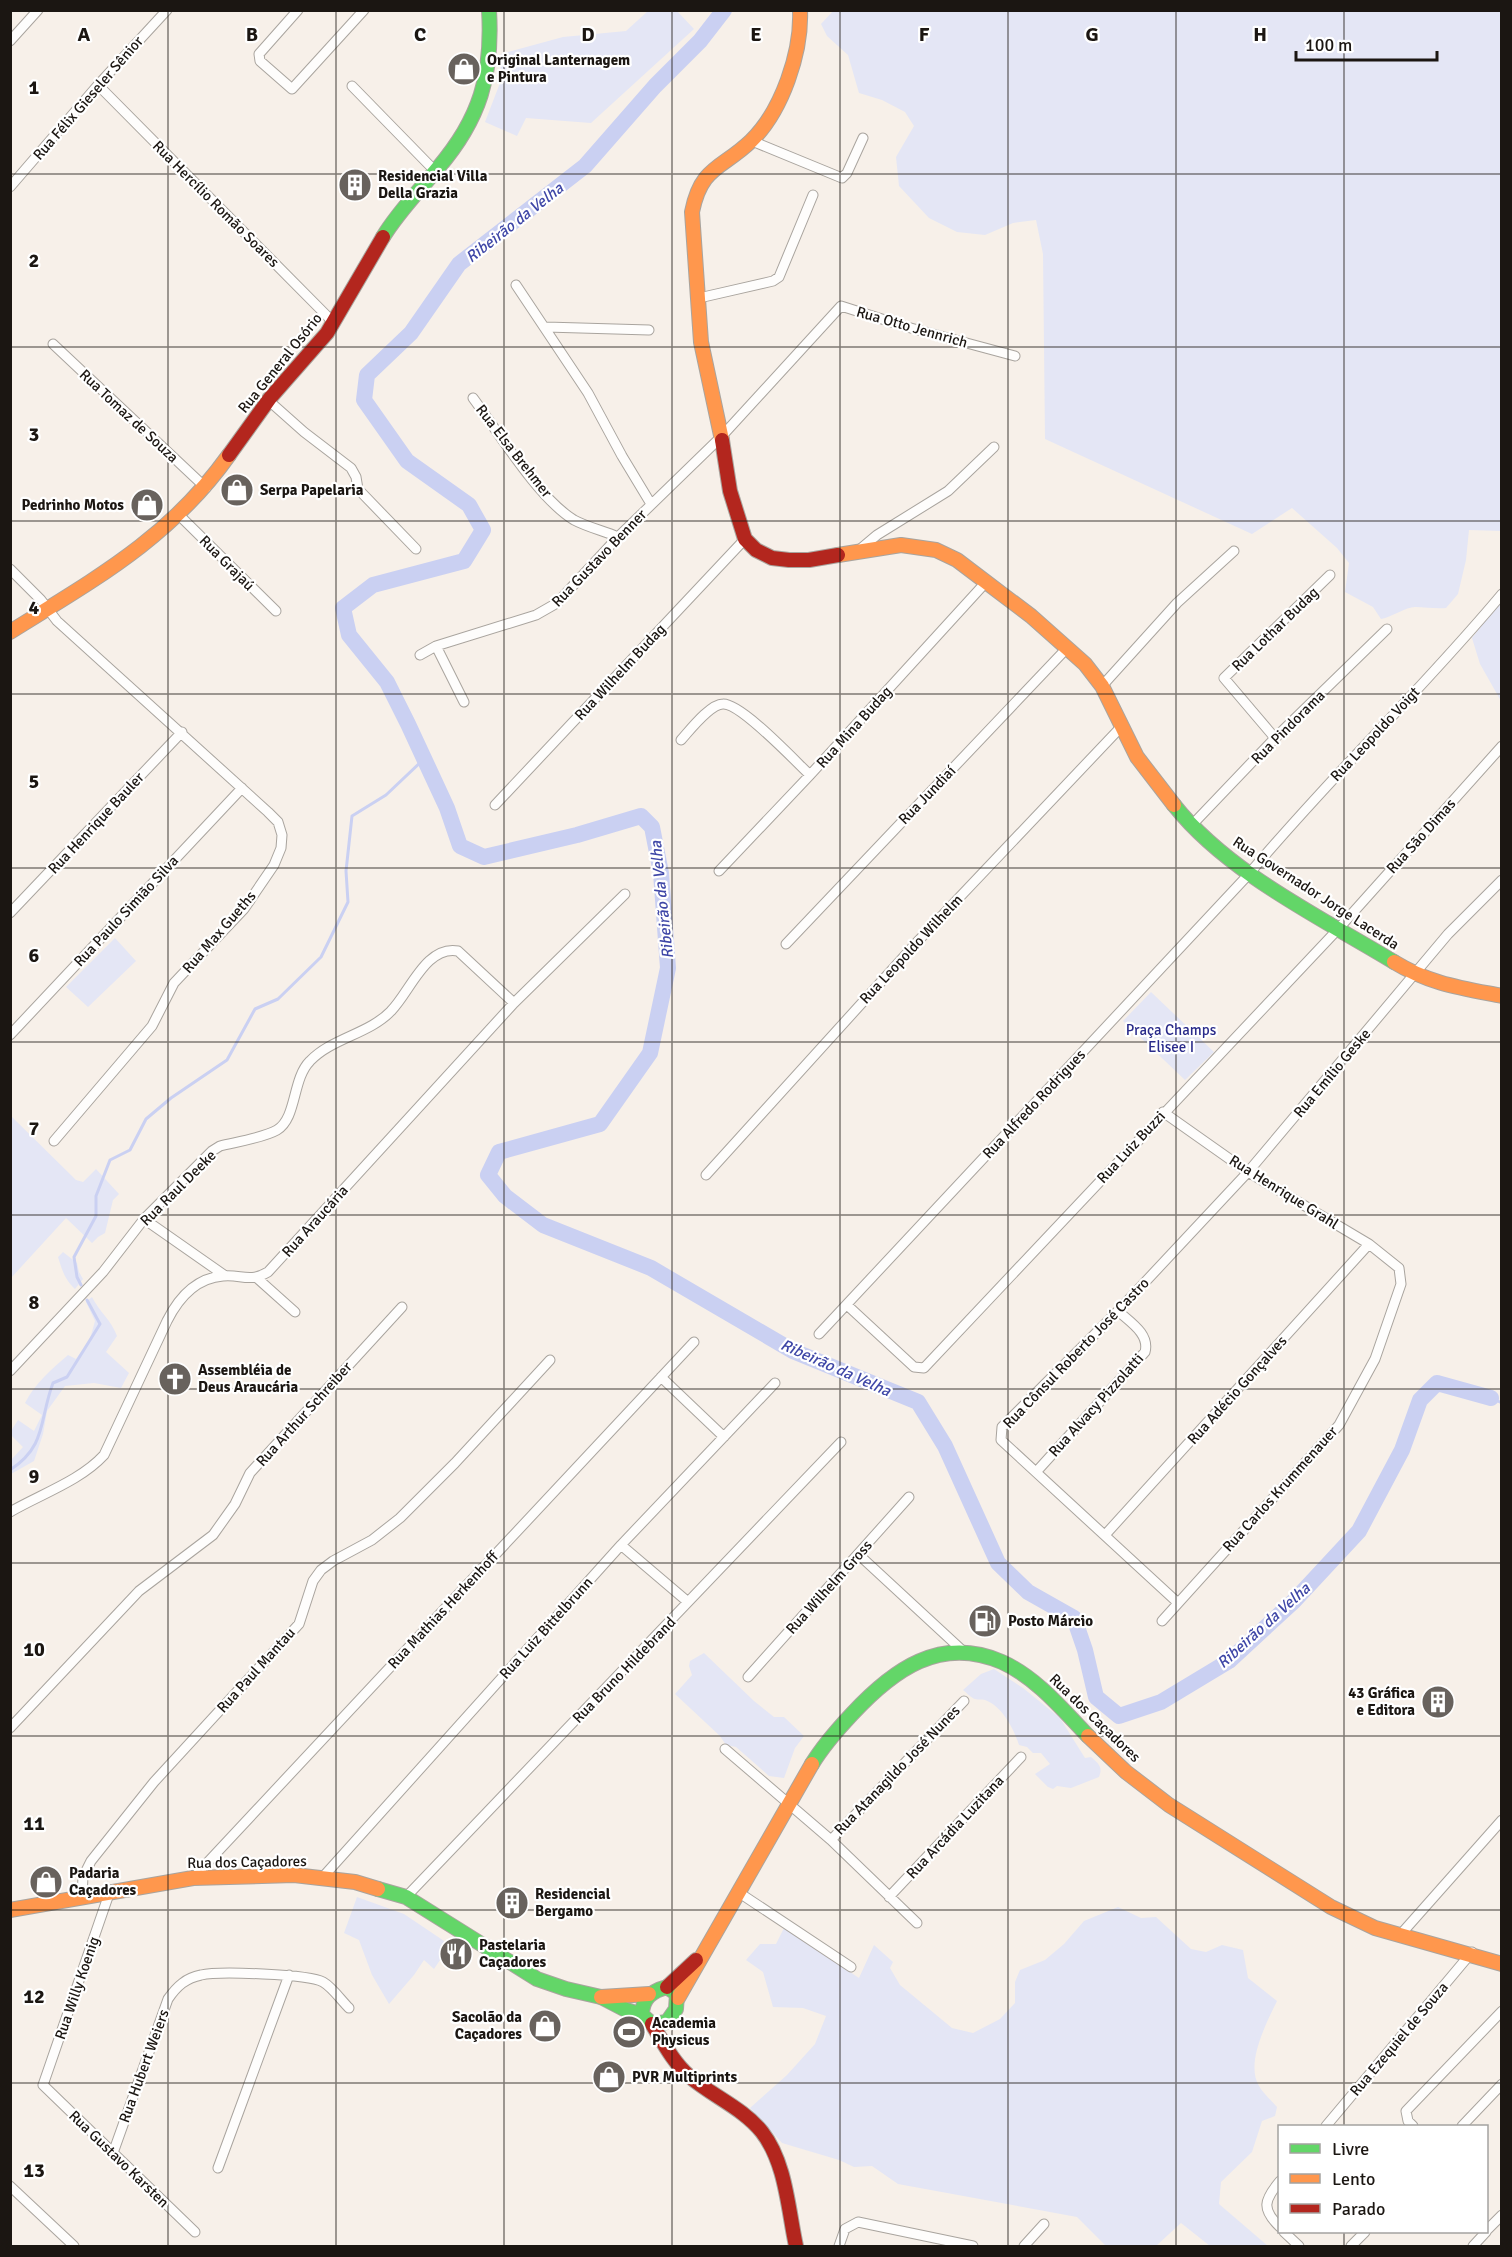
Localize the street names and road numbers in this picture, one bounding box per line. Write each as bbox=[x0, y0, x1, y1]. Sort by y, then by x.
street label: Rua Félix Gieseler Sênior bbox=[29, 32, 147, 164]
street label: Rua Hercílio Romão Soares bbox=[149, 137, 283, 271]
street label: Rua Otto Jennrich bbox=[854, 303, 970, 351]
street label: Rua General Osório bbox=[234, 309, 326, 417]
street label: Rua Tomaz de Souza bbox=[76, 366, 182, 466]
street label: Rua Elsa Brehmer bbox=[472, 401, 556, 501]
street label: Rua Gustavo Benner bbox=[548, 505, 650, 610]
street label: Rua Grajaú bbox=[196, 532, 258, 594]
street label: Rua Lothar Budag bbox=[1228, 583, 1322, 675]
street label: Rua Wilhelm Budag bbox=[571, 620, 669, 724]
street label: Rua Mina Budag bbox=[813, 682, 895, 772]
street label: Rua Leopoldo Voigt bbox=[1327, 683, 1423, 785]
street label: Rua Pindorama bbox=[1247, 686, 1329, 768]
street label: Rua Jundiaí bbox=[895, 762, 959, 828]
street label: Rua Henrique Bauler bbox=[44, 768, 148, 878]
street label: Rua São Dimas bbox=[1383, 794, 1460, 877]
street label: Rua Governador Jorge Lacerda bbox=[1230, 833, 1402, 953]
street label: Rua Paulo Simião Silva bbox=[70, 852, 182, 970]
street label: Rua Max Gueths bbox=[178, 887, 260, 977]
street label: Rua Leopoldo Wilhelm bbox=[856, 891, 966, 1007]
street label: Rua Emílio Geske bbox=[1290, 1025, 1374, 1121]
street label: Rua Alfredo Rodrigues bbox=[979, 1045, 1090, 1162]
street label: Rua Luiz Buzzi bbox=[1093, 1107, 1169, 1187]
street label: Rua Raul Deeke bbox=[136, 1146, 220, 1230]
street label: Rua Henrique Grahl bbox=[1226, 1151, 1342, 1233]
street label: Rua Araucária bbox=[278, 1181, 352, 1261]
street label: Rua Cônsul Roberto José Castro bbox=[999, 1274, 1153, 1432]
street label: Rua Adécio Gonçalves bbox=[1183, 1332, 1291, 1448]
street label: Rua Alvacy Pizzolatti bbox=[1045, 1350, 1147, 1460]
street label: Rua Arthur Schreiber bbox=[252, 1358, 356, 1470]
street label: Rua Carlos Krummenauer bbox=[1219, 1422, 1341, 1556]
street label: Rua Wilhelm Gross bbox=[782, 1536, 876, 1638]
street label: Rua Mathias Herkenhoff bbox=[384, 1547, 503, 1672]
street label: Rua Luiz Bittelbrunn bbox=[496, 1573, 596, 1683]
street label: Rua Bruno Hildebrand bbox=[569, 1613, 679, 1727]
street label: Rua Paul Mantau bbox=[213, 1624, 299, 1716]
street label: Rua dos Caçadores bbox=[1046, 1670, 1145, 1766]
street label: Rua Atanagildo José Nunes bbox=[830, 1701, 964, 1839]
street label: Rua Arcádia Luzitana bbox=[902, 1772, 1008, 1882]
street label: Rua dos Caçadores bbox=[187, 1852, 307, 1872]
street label: Rua Willy Koenig bbox=[51, 1934, 103, 2042]
street label: Rua Ezequiel de Souza bbox=[1346, 1978, 1452, 2100]
street label: Rua Hubert Weiers bbox=[115, 2006, 173, 2125]
street label: Rua Gustavo Karsten bbox=[65, 2107, 173, 2211]

